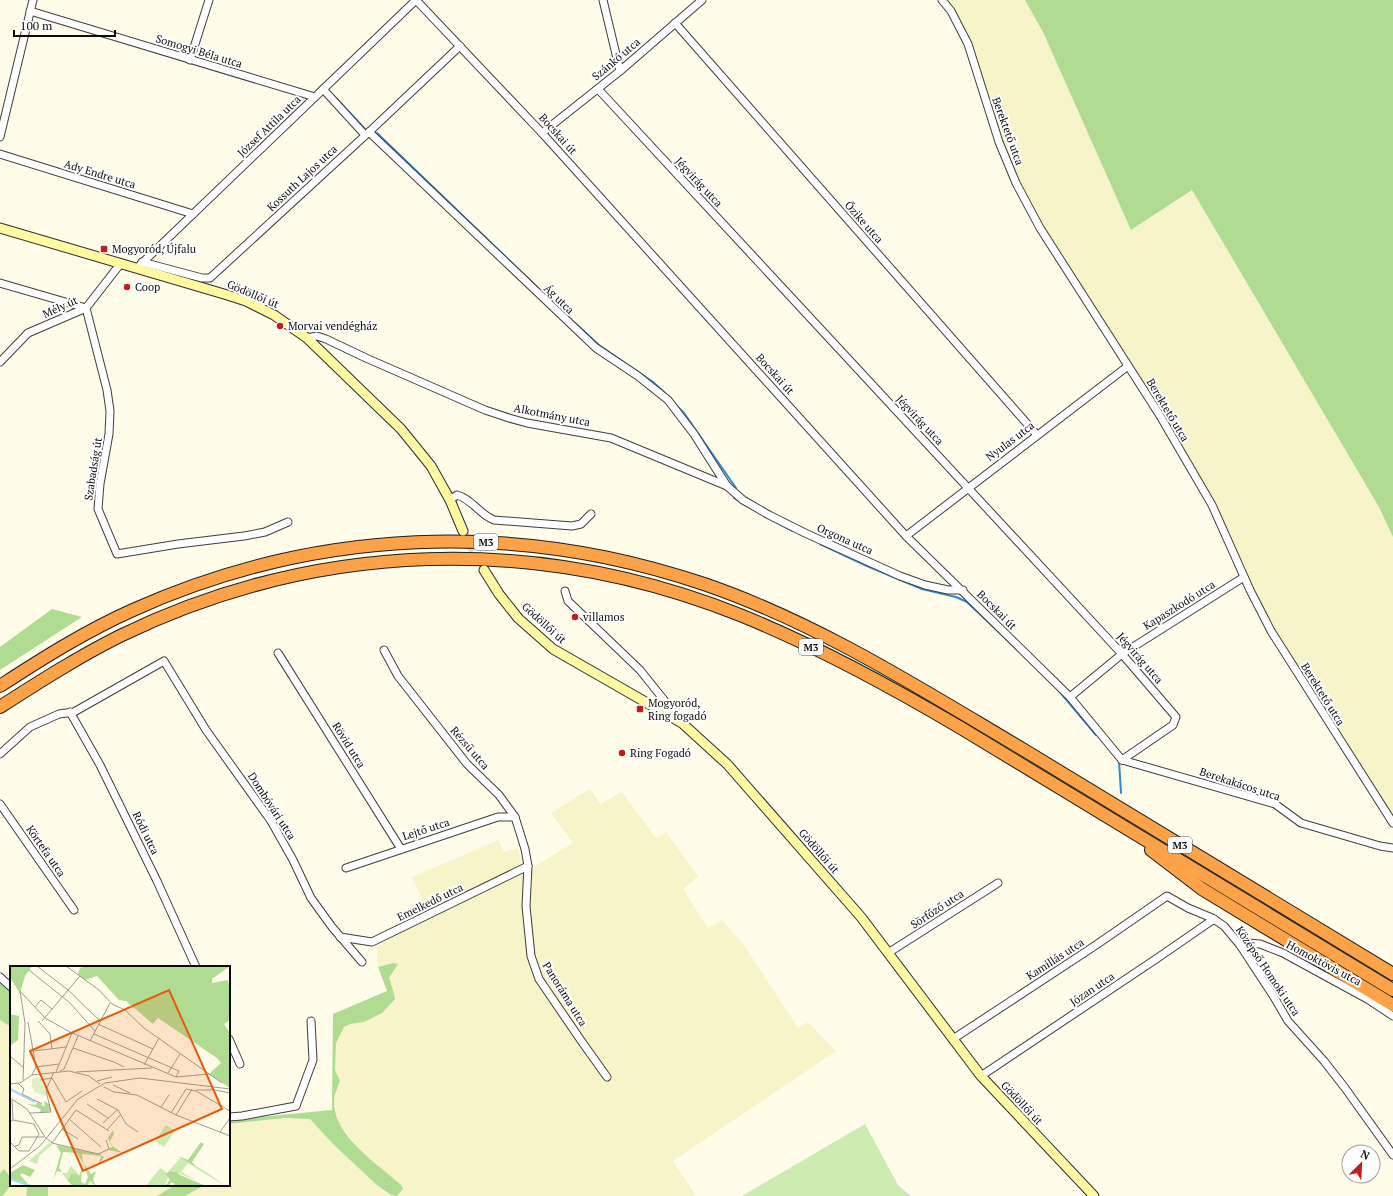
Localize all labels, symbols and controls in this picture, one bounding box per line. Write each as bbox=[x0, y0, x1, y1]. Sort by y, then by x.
scale bar bbox=[14, 12, 115, 38]
text: 100 m bbox=[20, 18, 53, 33]
street label: Somogyi Béla utca bbox=[154, 31, 244, 71]
street label: Szánkó utca bbox=[589, 34, 643, 83]
street label: József Attila utca bbox=[234, 92, 304, 160]
street label: Berektető utca bbox=[989, 95, 1027, 167]
street label: Bocskai út bbox=[536, 111, 580, 157]
street label: Kossuth Lajos utca bbox=[264, 142, 340, 214]
street label: Jégvirág utca bbox=[672, 154, 726, 210]
street label: Ady Endre utca bbox=[62, 156, 138, 192]
street label: Őzike utca bbox=[842, 198, 886, 246]
place label: Mogyoród, Újfalu bbox=[112, 242, 197, 256]
marker: Mogyoród, Újfalu bbox=[99, 244, 109, 254]
street label: Gödöllői út bbox=[225, 277, 281, 311]
place label: Coop bbox=[135, 280, 160, 294]
street label: Ág utca bbox=[541, 281, 577, 317]
marker: Coop bbox=[122, 282, 132, 292]
street label: Mély út bbox=[40, 293, 80, 321]
place label: Morvai vendégház bbox=[288, 319, 377, 333]
marker: Morvai vendégház bbox=[275, 321, 285, 331]
street label: Bocskai út bbox=[753, 351, 797, 397]
street label: Berektető utca bbox=[1144, 376, 1193, 445]
street label: Jégvirág utca bbox=[893, 392, 947, 448]
street label: Alkotmány utca bbox=[513, 401, 592, 429]
street label: Nyulas utca bbox=[983, 418, 1037, 464]
street label: Szabadság út bbox=[81, 436, 105, 502]
street label: Orgona utca bbox=[815, 520, 876, 558]
road number: M3 bbox=[474, 534, 498, 550]
street label: Kapaszkodó utca bbox=[1140, 577, 1218, 633]
street label: Bocskai út bbox=[974, 587, 1020, 633]
street label: Gödöllői út bbox=[519, 599, 569, 647]
place label: villamos bbox=[582, 610, 625, 624]
marker: villamos bbox=[570, 612, 580, 622]
street label: Jégvirág utca bbox=[1114, 630, 1166, 687]
road number: M3 bbox=[799, 639, 823, 655]
street label: Berektető utca bbox=[1298, 660, 1348, 728]
place label: Mogyoród, Ring fogadó bbox=[648, 696, 707, 723]
marker: Mogyoród, Ring fogadó bbox=[635, 704, 645, 714]
street label: Rövid utca bbox=[329, 719, 369, 771]
street label: Rézsű utca bbox=[448, 724, 493, 773]
place label: Ring Fogadó bbox=[630, 746, 691, 760]
marker: Ring Fogadó bbox=[617, 748, 627, 758]
street label: Berekakácos utca bbox=[1198, 764, 1283, 804]
street label: Dombóvári utca bbox=[245, 770, 299, 843]
street label: Ródi utca bbox=[130, 809, 163, 857]
street label: Lejtő utca bbox=[401, 815, 452, 843]
street label: Körtefa utca bbox=[23, 823, 69, 880]
street label: Gödöllői út bbox=[796, 826, 842, 876]
road number: M3 bbox=[1168, 837, 1192, 853]
street label: Emelkedő utca bbox=[395, 880, 466, 924]
street label: Sörfőző utca bbox=[908, 886, 967, 931]
street label: Középső Homoki utca bbox=[1233, 923, 1304, 1019]
street label: Kamillás utca bbox=[1023, 935, 1087, 983]
street label: Homoktövis utca bbox=[1284, 937, 1364, 989]
street label: Panoráma utca bbox=[540, 959, 591, 1029]
inset map bbox=[10, 966, 230, 1186]
street label: Józan utca bbox=[1067, 969, 1117, 1009]
street label: Gödöllői út bbox=[998, 1078, 1046, 1128]
north arrow bbox=[1341, 1144, 1381, 1184]
text: N bbox=[1358, 1147, 1372, 1163]

